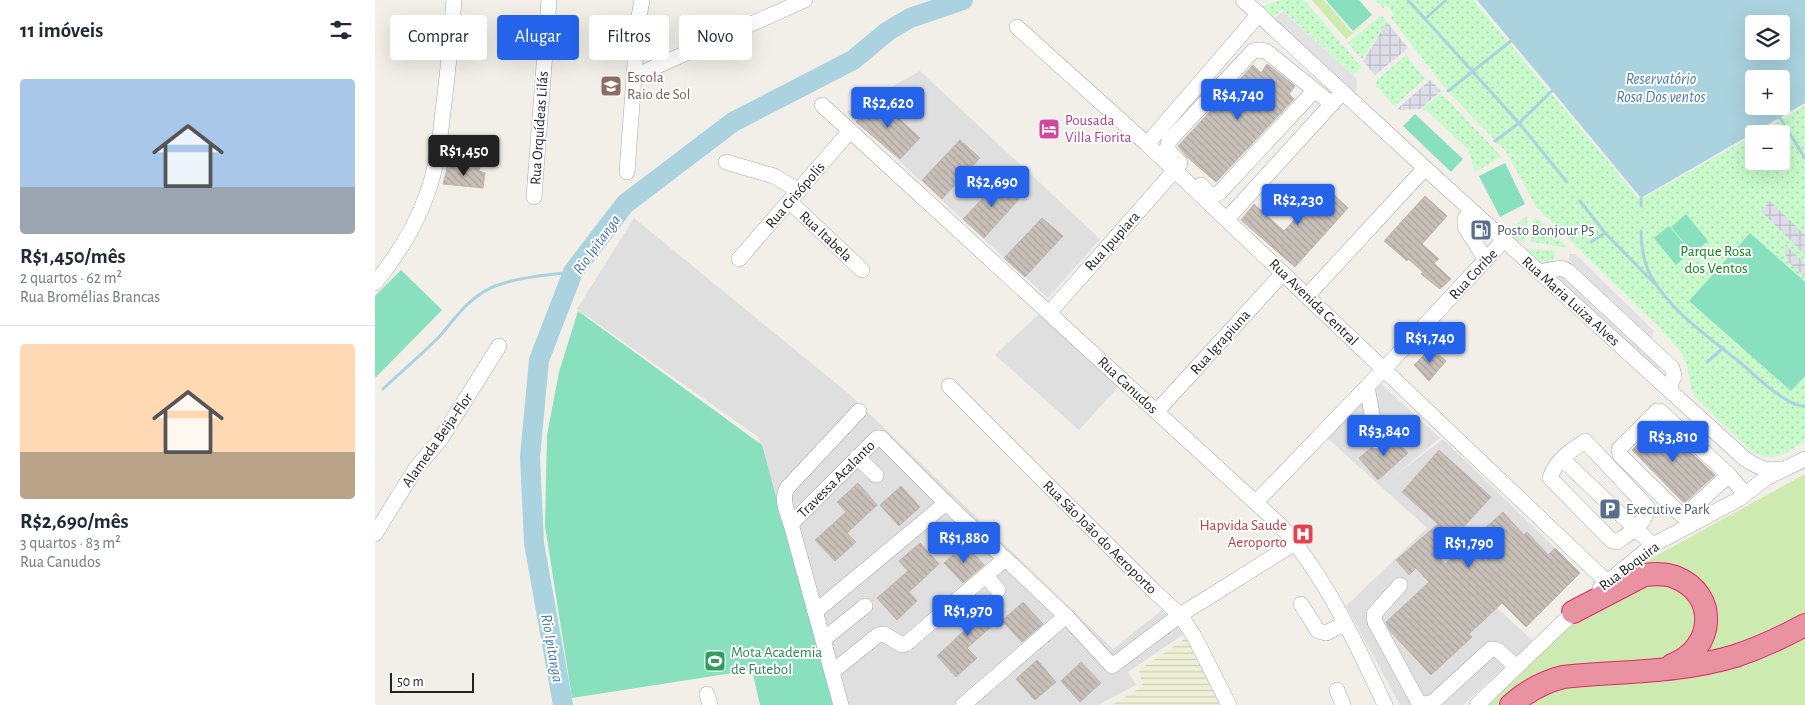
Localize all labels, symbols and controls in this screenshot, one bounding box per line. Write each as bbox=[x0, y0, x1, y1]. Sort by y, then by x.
chip: Comprar bbox=[390, 15, 487, 60]
chip: Alugar bbox=[497, 15, 579, 60]
chip: Filtros bbox=[589, 15, 669, 60]
chip: Novo bbox=[679, 15, 752, 60]
map controls bbox=[1745, 15, 1790, 170]
button: layers bbox=[1745, 15, 1790, 60]
icon: filters bbox=[327, 16, 355, 44]
text: 11 imóveis bbox=[20, 20, 103, 41]
place label: Escola Raio de Sol bbox=[627, 70, 690, 102]
button: + bbox=[1745, 70, 1790, 115]
street label: Rua Orquídeas Lilás bbox=[528, 71, 551, 185]
water label: Reservatório Rosa Dos ventos bbox=[1616, 71, 1706, 105]
school or university icon: Escola Raio de Sol bbox=[599, 74, 623, 98]
pin: R$4,740 bbox=[1192, 78, 1284, 121]
pin: R$2,620 bbox=[842, 86, 934, 129]
text: R$4,740 bbox=[1212, 87, 1264, 103]
text: R$2,620 bbox=[862, 95, 914, 111]
icon: home bbox=[143, 111, 233, 201]
place label: Pousada Villa Fiorita bbox=[1065, 113, 1132, 145]
hotel icon: Pousada Villa Fiorita bbox=[1037, 117, 1061, 141]
button: − bbox=[1745, 125, 1790, 170]
pin: R$1,450 bbox=[418, 134, 510, 177]
text: R$1,450 bbox=[439, 143, 489, 159]
street label: Rua Crisópolis bbox=[763, 160, 828, 231]
pin: R$2,690 bbox=[946, 166, 1038, 208]
text: R$2,690 bbox=[966, 174, 1018, 190]
pin: R$2,230 bbox=[1252, 184, 1344, 226]
text: R$2,230 bbox=[1273, 192, 1323, 208]
street label: Rua Itabela bbox=[796, 208, 855, 264]
street label: Rua Ipupiara bbox=[1082, 209, 1143, 274]
water label: Rio Ipitanga bbox=[570, 212, 624, 278]
fuel station icon: Posto Bonjour P5 bbox=[1469, 218, 1493, 242]
place label: Posto Bonjour P5 bbox=[1497, 223, 1595, 238]
park label: Parque Rosa dos Ventos bbox=[1680, 244, 1752, 276]
text: R$1,450/mês bbox=[20, 246, 126, 267]
street label: Rua Coribe bbox=[1446, 246, 1500, 302]
street label: Rua Maria Luiza Alves bbox=[1519, 254, 1622, 349]
street label: Rua Avenida Central bbox=[1266, 256, 1361, 349]
text: 2 quartos · 62 m² bbox=[20, 270, 122, 286]
text: Rua Bromélias Brancas bbox=[20, 289, 160, 305]
street label: Rua Igrapiuna bbox=[1188, 307, 1253, 377]
pin: R$1,740 bbox=[1384, 322, 1476, 364]
text: R$1,740 bbox=[1405, 330, 1455, 346]
street label: Rua Canudos bbox=[1095, 354, 1160, 417]
icon: home bbox=[143, 377, 233, 467]
street label: Alameda Beija-Flor bbox=[399, 390, 475, 490]
pin: R$3,840 bbox=[1338, 414, 1430, 457]
pin: R$3,810 bbox=[1627, 420, 1719, 463]
text: R$3,840 bbox=[1358, 423, 1410, 439]
text: R$3,810 bbox=[1648, 429, 1698, 445]
street label: Travessa Acalanto bbox=[795, 438, 878, 521]
street label: Rua São João do Aeroporto bbox=[1040, 478, 1159, 597]
parking icon: Executive Park bbox=[1598, 497, 1622, 521]
place label: Executive Park bbox=[1626, 502, 1710, 517]
text: R$2,690/mês bbox=[20, 511, 129, 532]
place label: Hapvida Saude Aeroporto bbox=[1200, 518, 1287, 550]
pin: R$1,880 bbox=[918, 522, 1010, 564]
hospital icon: Hapvida Saude Aeroporto bbox=[1291, 522, 1315, 546]
pin: R$1,790 bbox=[1423, 526, 1515, 569]
text: R$1,880 bbox=[939, 530, 989, 546]
text: 3 quartos · 83 m² bbox=[20, 535, 121, 551]
text: R$1,790 bbox=[1444, 535, 1494, 551]
street label: Rua Boquira bbox=[1596, 539, 1662, 594]
text: Rua Canudos bbox=[20, 554, 101, 570]
pin: R$1,970 bbox=[922, 594, 1014, 637]
text: R$1,970 bbox=[943, 603, 993, 619]
water label: Rio Ipitanga bbox=[537, 613, 566, 684]
place label: Mota Academia de Futebol bbox=[731, 645, 822, 677]
sports icon: Mota Academia de Futebol bbox=[703, 649, 727, 673]
scale bar bbox=[390, 670, 474, 693]
text: 50 m bbox=[397, 675, 424, 689]

